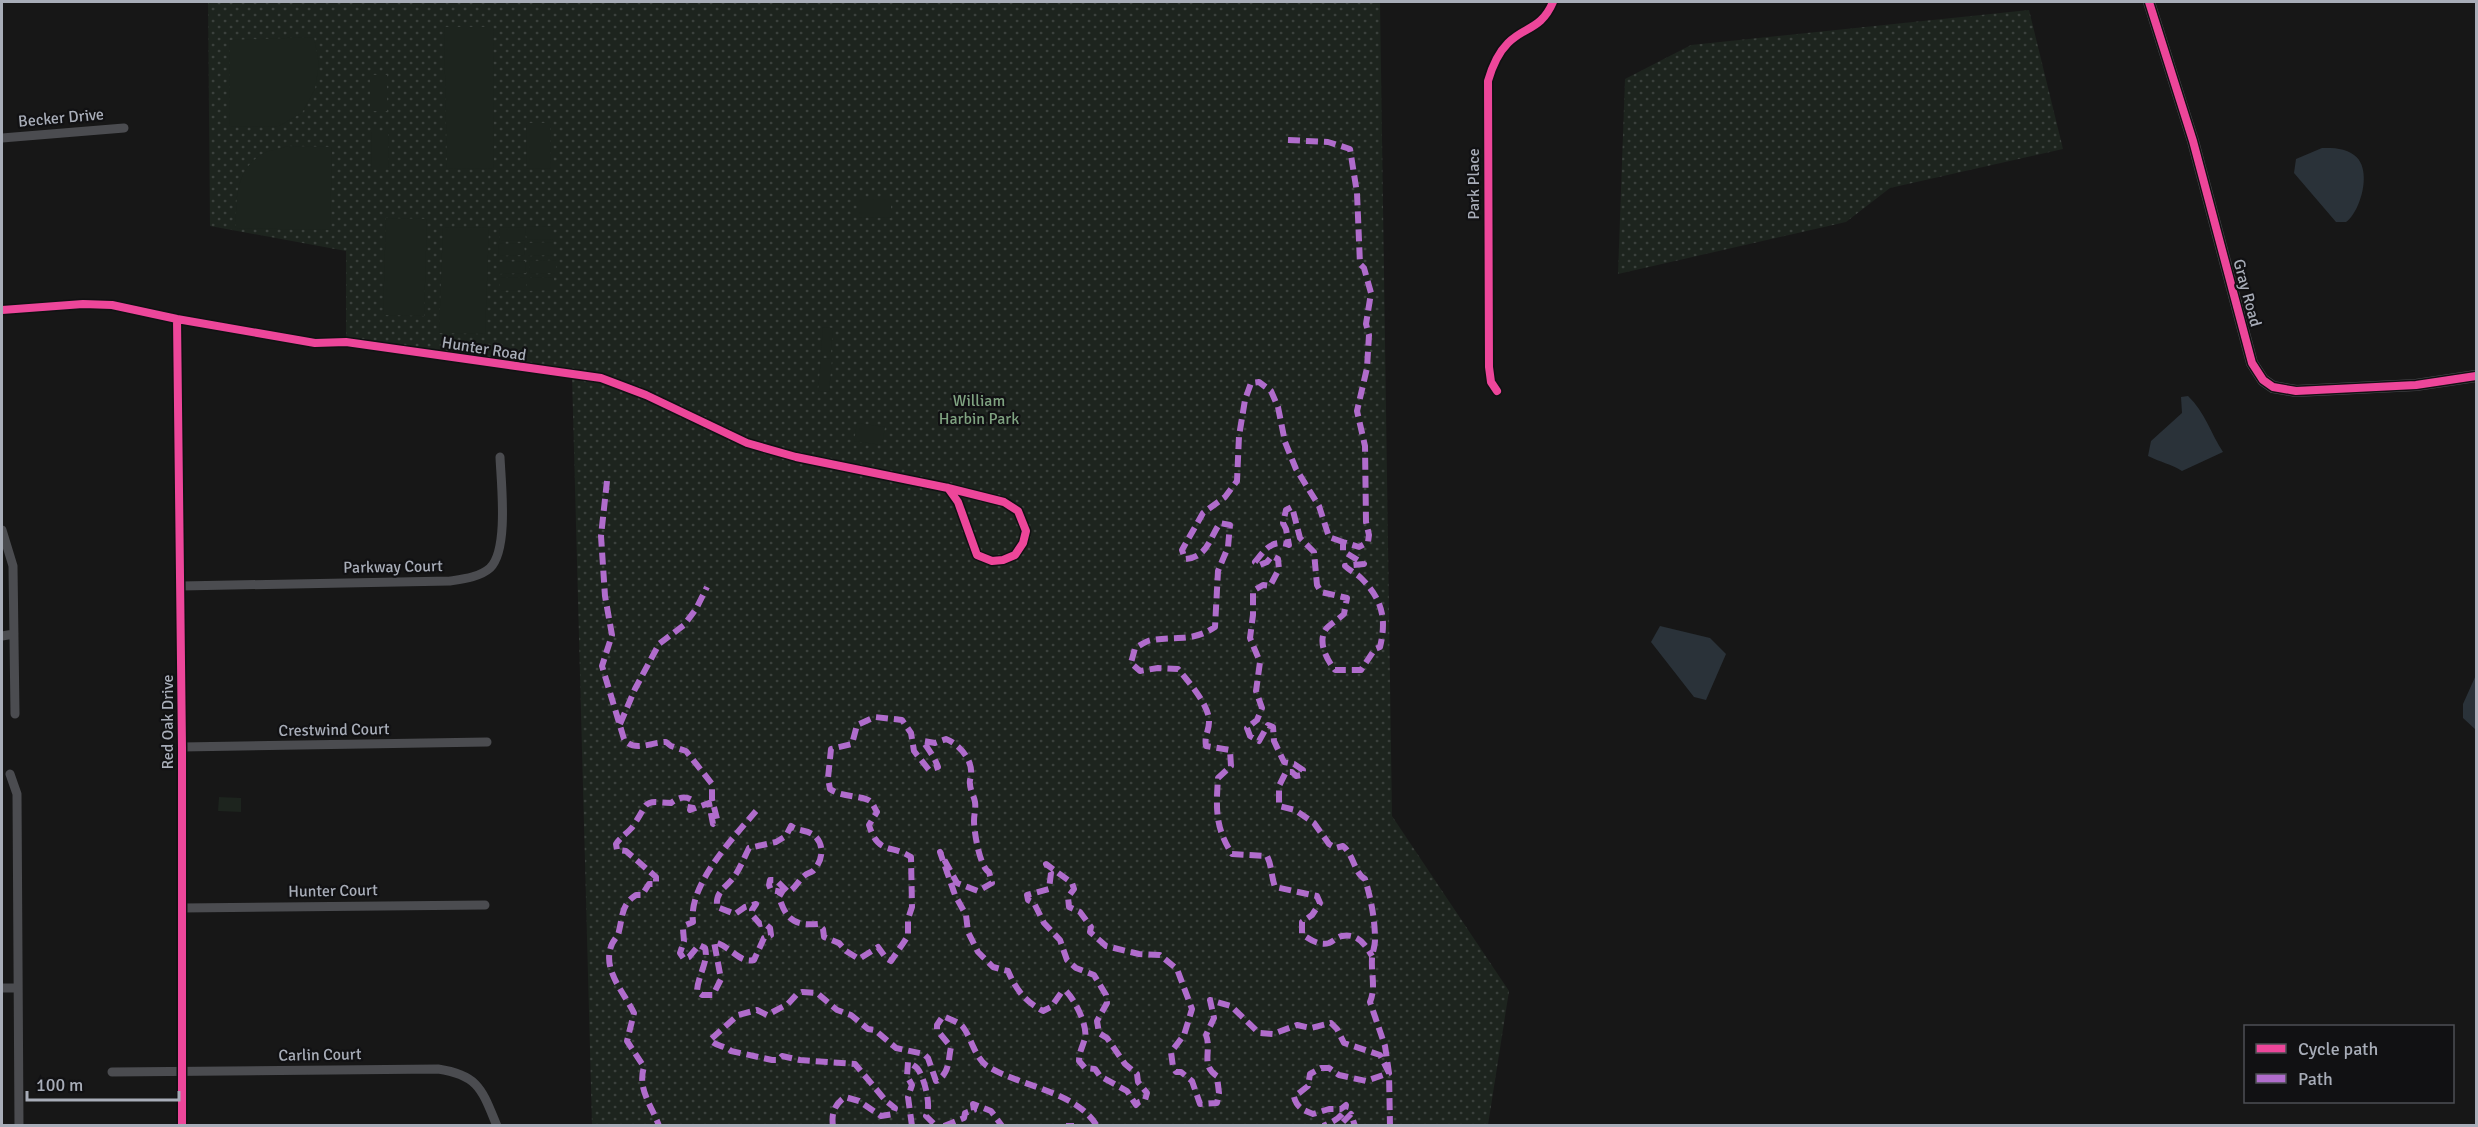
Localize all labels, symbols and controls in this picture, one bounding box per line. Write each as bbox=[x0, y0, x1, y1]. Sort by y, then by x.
street label: Becker Drive bbox=[17, 104, 105, 132]
street label: Park Place bbox=[1464, 148, 1484, 220]
street label: Gray Road bbox=[2228, 257, 2266, 329]
street label: Hunter Road bbox=[440, 332, 528, 366]
park label: William Harbin Park bbox=[939, 391, 1019, 429]
street label: Parkway Court bbox=[343, 556, 443, 578]
street label: Red Oak Drive bbox=[158, 674, 178, 770]
street label: Crestwind Court bbox=[278, 719, 390, 741]
street label: Hunter Court bbox=[288, 880, 378, 902]
legend bbox=[2244, 1025, 2454, 1103]
text: Cycle path bbox=[2298, 1038, 2378, 1060]
street label: Carlin Court bbox=[278, 1044, 362, 1066]
scale bar bbox=[27, 1064, 178, 1102]
text: Path bbox=[2298, 1068, 2333, 1090]
text: 100 m bbox=[36, 1074, 83, 1096]

